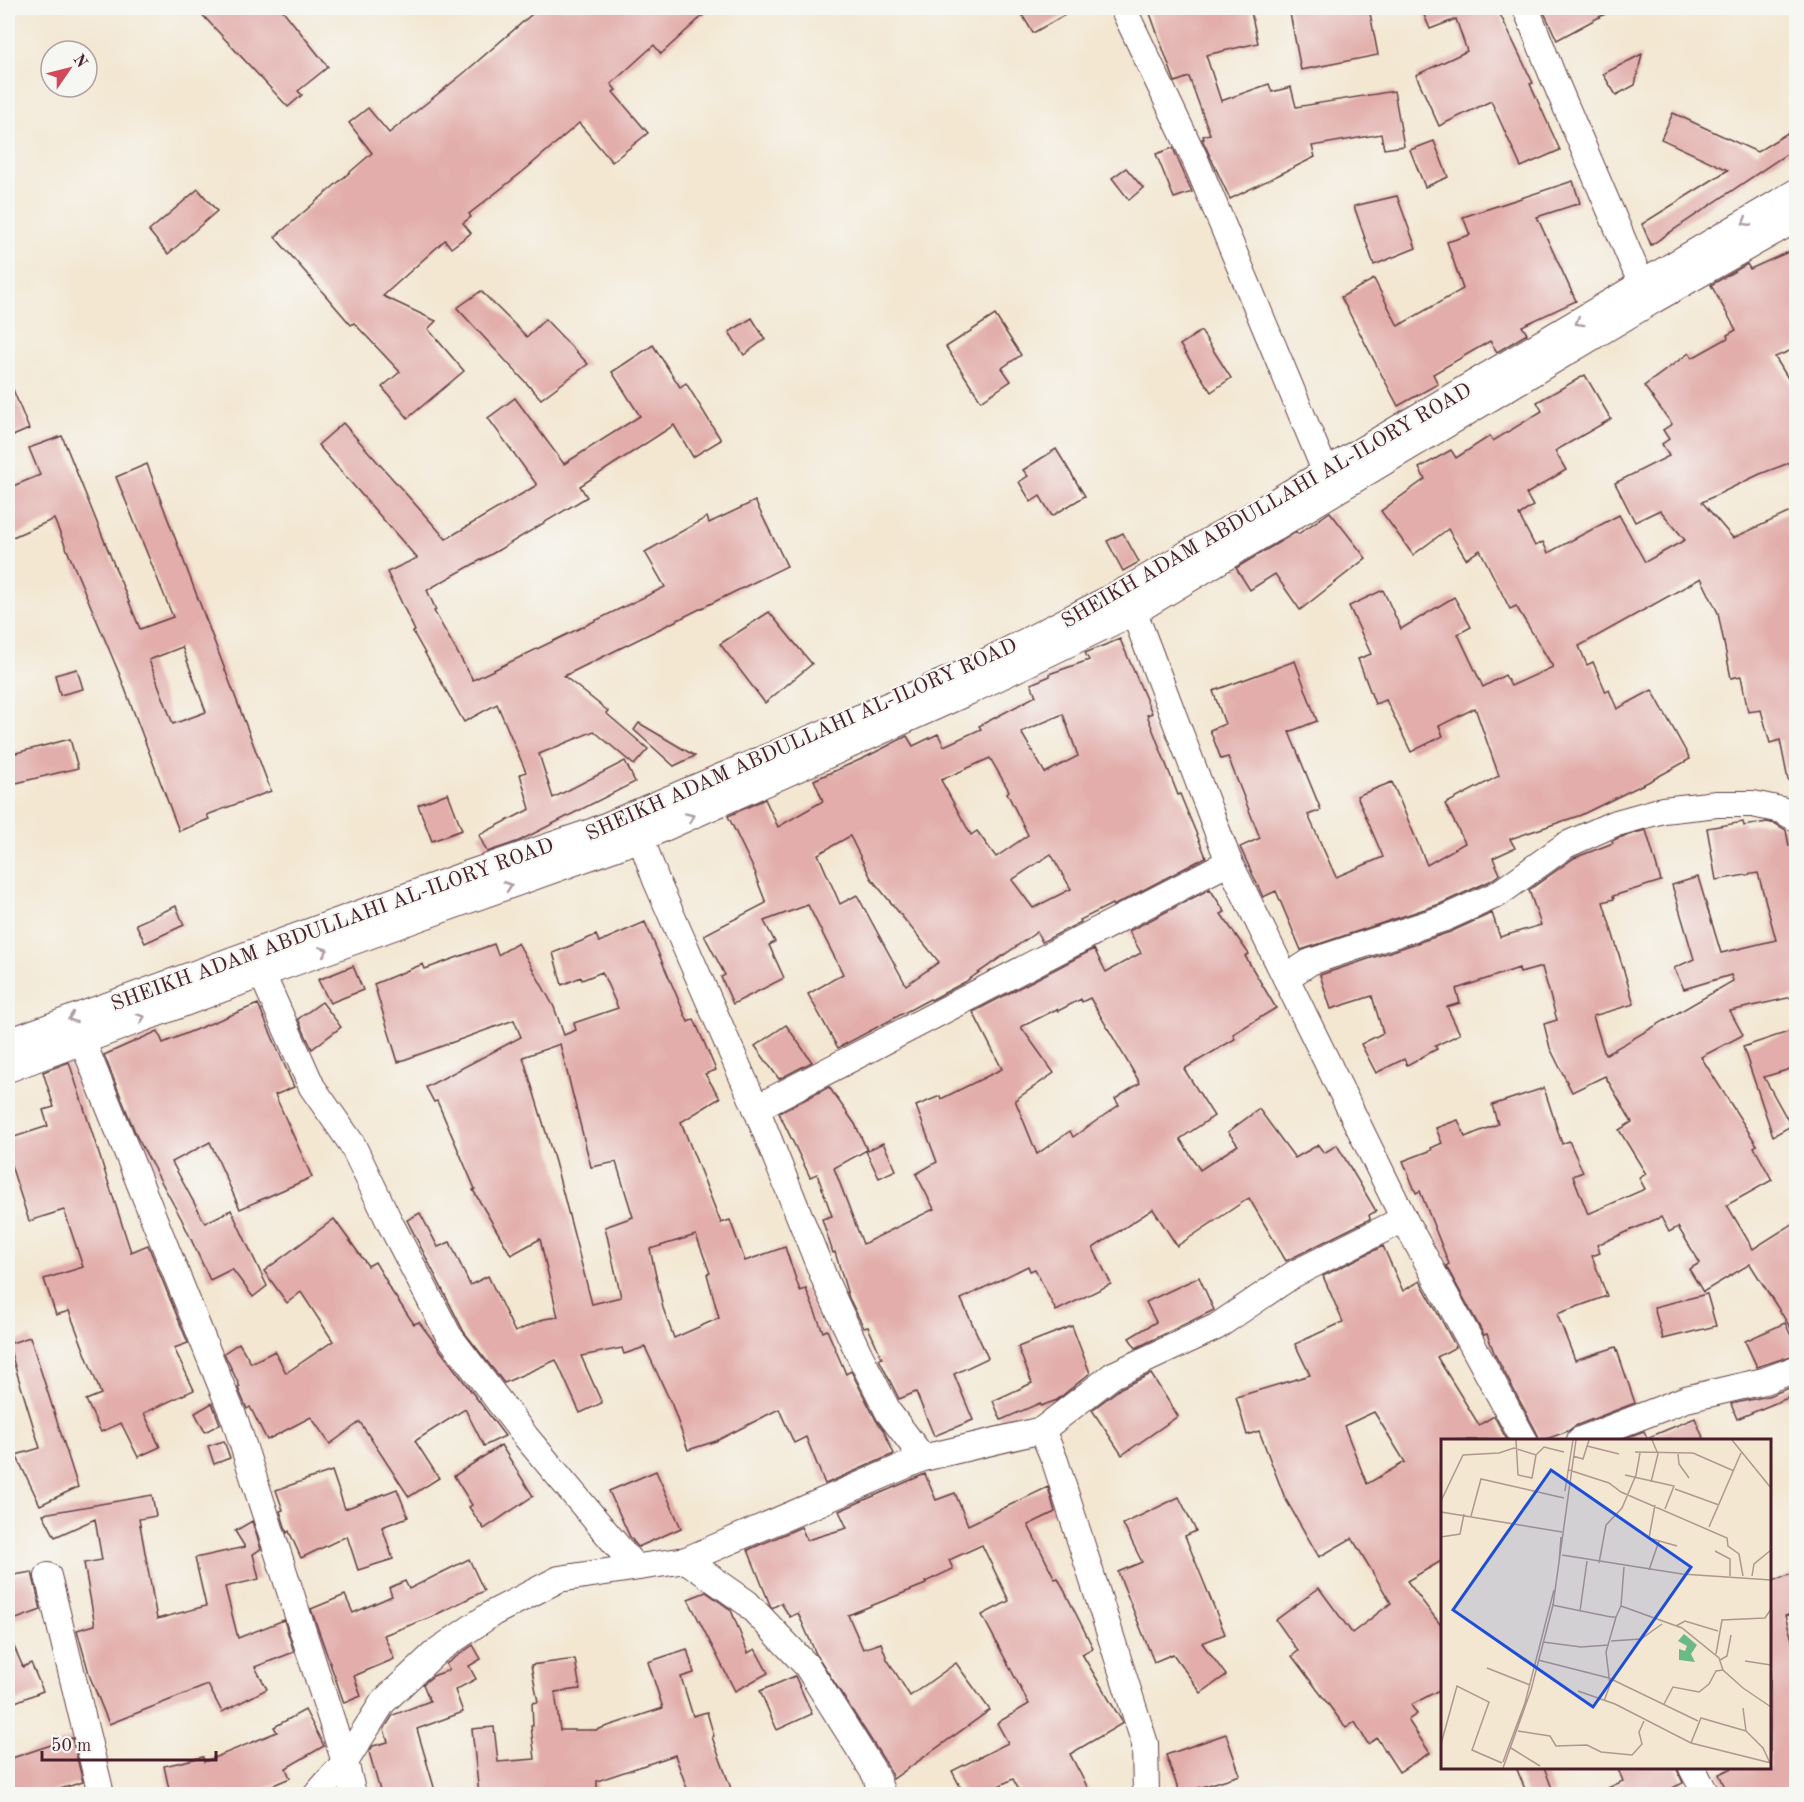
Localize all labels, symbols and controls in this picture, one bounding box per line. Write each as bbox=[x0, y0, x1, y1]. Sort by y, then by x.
north arrow bbox=[39, 39, 99, 99]
text: N bbox=[70, 52, 90, 72]
one-way arrow bbox=[1742, 214, 1752, 226]
one-way arrow bbox=[1575, 315, 1585, 327]
street label: SHEIKH ADAM ABDULLAHI AL-ILORY ROAD bbox=[1058, 380, 1475, 633]
street label: SHEIKH ADAM ABDULLAHI AL-ILORY ROAD bbox=[583, 635, 1020, 845]
one-way arrow bbox=[683, 812, 694, 824]
street label: SHEIKH ADAM ABDULLAHI AL-ILORY ROAD bbox=[108, 835, 557, 1016]
one-way arrow bbox=[502, 881, 513, 894]
one-way arrow bbox=[318, 946, 329, 959]
one-way arrow bbox=[67, 1010, 78, 1023]
one-way arrow bbox=[135, 1013, 146, 1026]
inset map bbox=[1441, 1439, 1771, 1769]
scale bar bbox=[42, 1724, 216, 1762]
text: 50 m bbox=[51, 1737, 91, 1755]

